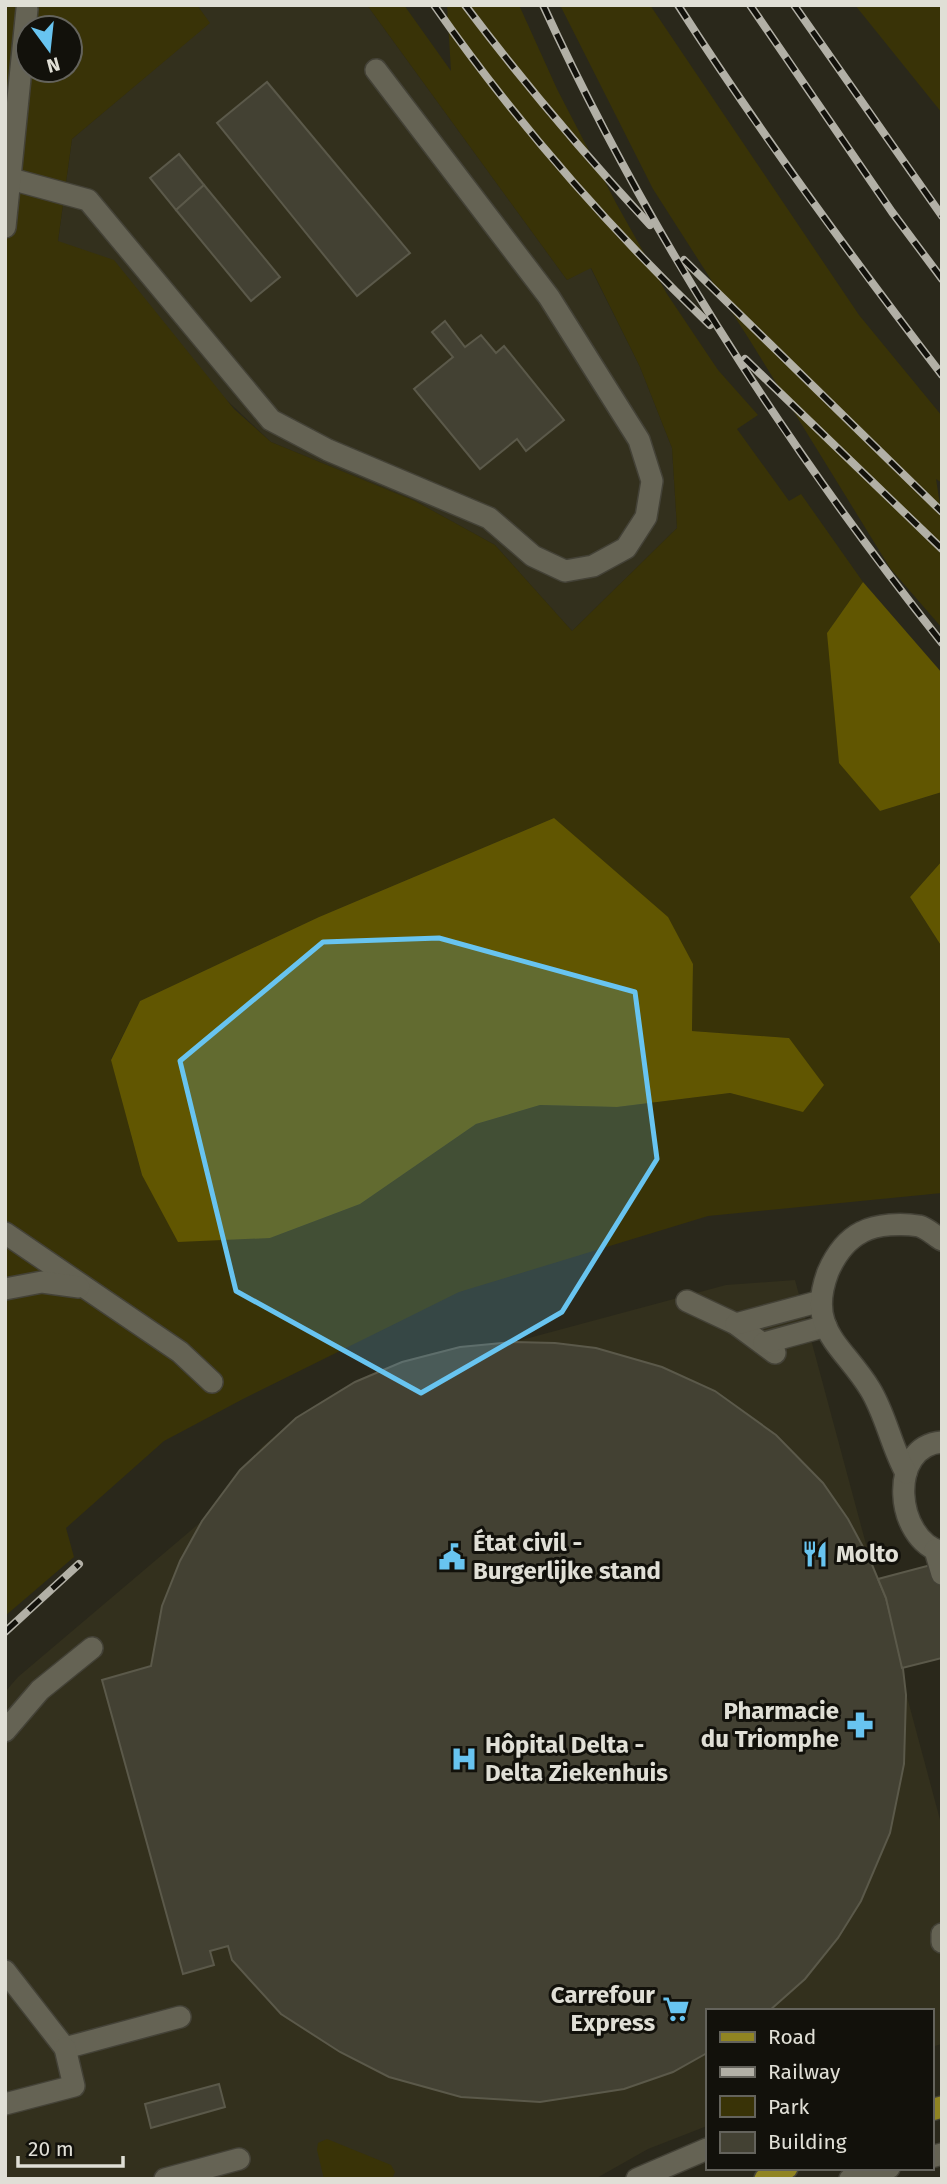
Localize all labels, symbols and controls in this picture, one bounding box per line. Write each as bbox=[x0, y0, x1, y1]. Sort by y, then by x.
north arrow bbox=[14, 14, 84, 84]
text: N bbox=[44, 52, 62, 78]
place label: État civil - Burgerlijke stand bbox=[473, 1528, 661, 1585]
restaurant icon: Molto bbox=[800, 1539, 830, 1569]
place label: Molto bbox=[836, 1540, 899, 1568]
public building icon: État civil - Burgerlijke stand bbox=[437, 1542, 467, 1572]
place label: Pharmacie du Triomphe bbox=[701, 1697, 839, 1753]
pharmacy icon: Pharmacie du Triomphe bbox=[845, 1710, 875, 1740]
place label: Hôpital Delta - Delta Ziekenhuis bbox=[485, 1731, 668, 1787]
hospital icon: Hôpital Delta - Delta Ziekenhuis bbox=[449, 1744, 479, 1774]
place label: Carrefour Express bbox=[551, 1981, 655, 2037]
supermarket icon: Carrefour Express bbox=[661, 1994, 691, 2024]
legend bbox=[706, 2009, 933, 2170]
text: Road bbox=[768, 2024, 816, 2050]
text: Railway bbox=[768, 2059, 841, 2085]
text: Park bbox=[768, 2094, 810, 2120]
scale bar bbox=[18, 2124, 122, 2168]
text: Building bbox=[768, 2129, 847, 2155]
text: 20 m bbox=[28, 2136, 74, 2162]

